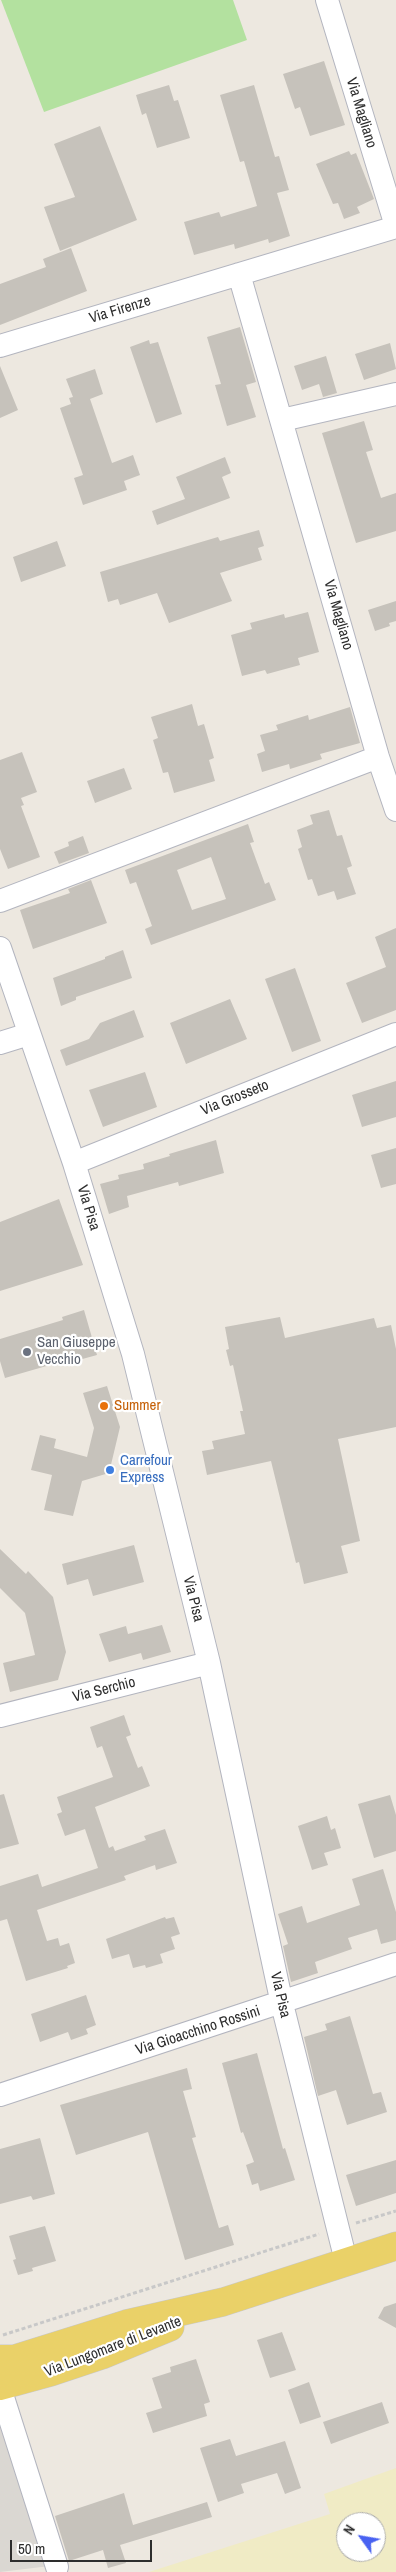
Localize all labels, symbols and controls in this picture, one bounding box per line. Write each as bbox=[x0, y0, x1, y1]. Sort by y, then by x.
street label: Via Magliano bbox=[342, 76, 380, 150]
street label: Via Firenze bbox=[87, 292, 153, 328]
street label: Via Magliano bbox=[319, 578, 357, 652]
street label: Via Grosseto bbox=[198, 1076, 272, 1120]
street label: Via Pisa bbox=[73, 1183, 103, 1233]
place label: San Giuseppe Vecchio bbox=[37, 1334, 116, 1369]
marker: San Giuseppe Vecchio bbox=[21, 1346, 33, 1358]
place label: Summer bbox=[114, 1397, 160, 1415]
marker: Summer bbox=[98, 1400, 110, 1412]
place label: Carrefour Express bbox=[120, 1452, 172, 1487]
marker: Carrefour Express bbox=[104, 1464, 116, 1476]
street label: Via Pisa bbox=[179, 1574, 207, 1624]
street label: Via Serchio bbox=[71, 1674, 137, 1706]
street label: Via Pisa bbox=[266, 1970, 294, 2020]
street label: Via Gioacchino Rossini bbox=[134, 2002, 262, 2060]
street label: Via Lungomare di Levante bbox=[42, 2313, 184, 2381]
north arrow bbox=[336, 2512, 386, 2562]
text: N bbox=[339, 2521, 359, 2538]
scale bar bbox=[12, 2530, 155, 2562]
text: 50 m bbox=[18, 2538, 45, 2559]

